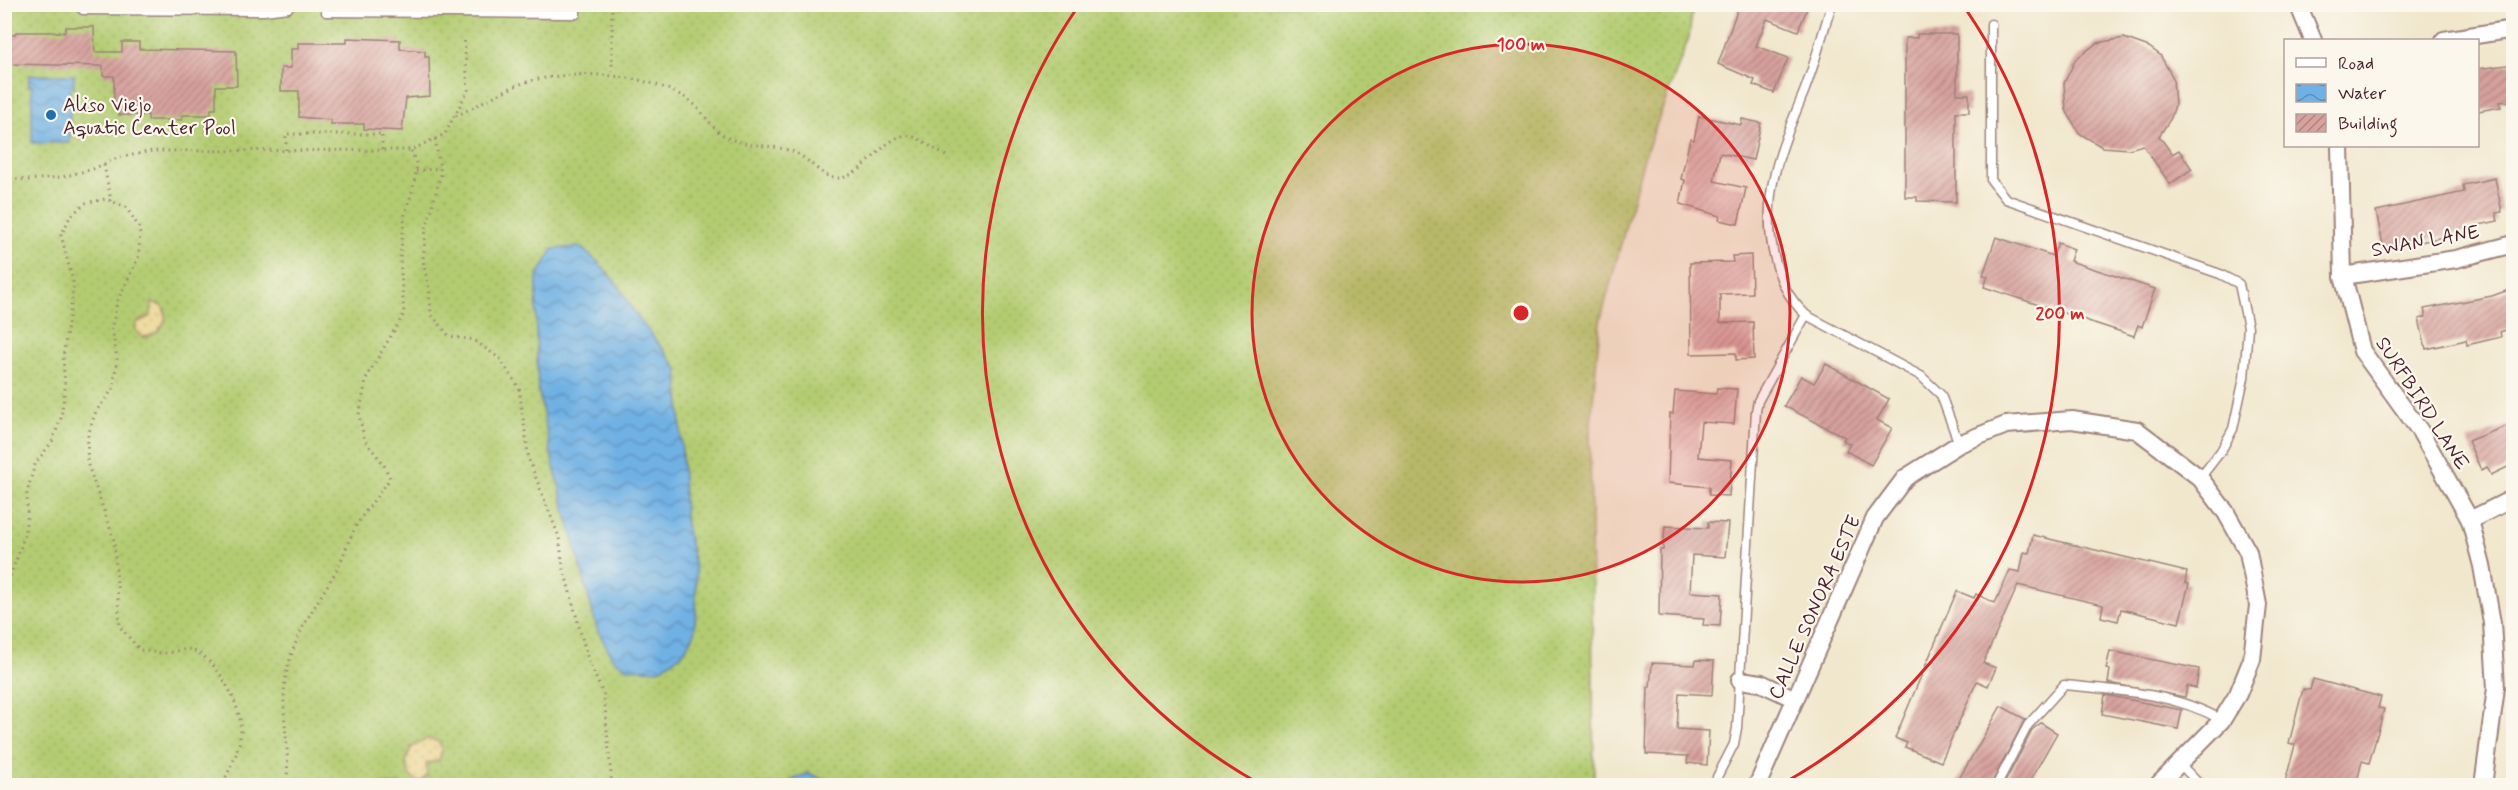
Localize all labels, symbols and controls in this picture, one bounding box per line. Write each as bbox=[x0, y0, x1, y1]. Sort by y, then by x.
text: 100 m bbox=[1497, 33, 1545, 57]
legend bbox=[2284, 39, 2479, 147]
text: Road bbox=[2338, 52, 2374, 76]
text: Water bbox=[2338, 82, 2387, 106]
place label: Aliso Viejo Aquatic Center Pool bbox=[63, 92, 236, 142]
marker: Aliso Viejo Aquatic Center Pool bbox=[44, 108, 58, 122]
text: Building bbox=[2338, 112, 2398, 138]
street label: SWAN LANE bbox=[2369, 219, 2481, 264]
text: 200 m bbox=[2035, 302, 2085, 326]
centre of rings bbox=[1511, 303, 1531, 323]
street label: SURFBIRD LANE bbox=[2368, 332, 2475, 476]
street label: CALLE SONORA ESTE bbox=[1763, 511, 1868, 704]

